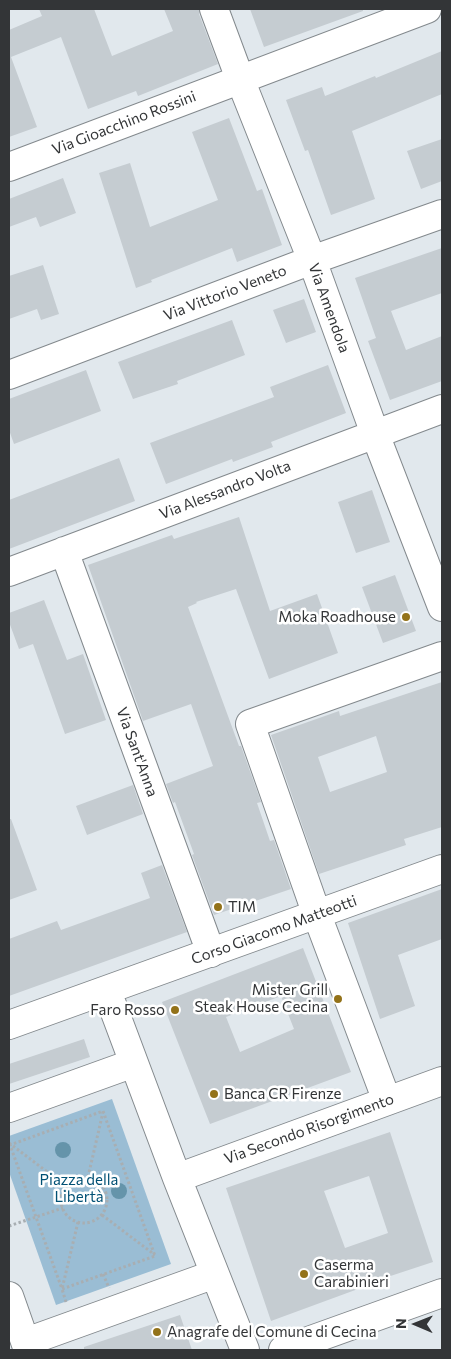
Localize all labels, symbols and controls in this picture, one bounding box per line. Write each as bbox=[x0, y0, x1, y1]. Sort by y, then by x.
street label: Via Gioacchino Rossini bbox=[50, 87, 198, 159]
street label: Via Vittorio Veneto bbox=[161, 261, 289, 325]
street label: Via Amendola bbox=[304, 261, 354, 355]
street label: Via Alessandro Volta bbox=[157, 457, 293, 523]
place label: Moka Roadhouse bbox=[278, 608, 396, 626]
marker: Moka Roadhouse bbox=[400, 611, 412, 623]
street label: Via Sant'Anna bbox=[112, 705, 162, 799]
street label: Corso Giacomo Matteotti bbox=[189, 892, 359, 968]
place label: TIM bbox=[228, 898, 256, 916]
marker: TIM bbox=[212, 901, 224, 913]
place label: Mister Grill Steak House Cecina bbox=[194, 981, 328, 1016]
marker: Mister Grill Steak House Cecina bbox=[332, 993, 344, 1005]
place label: Faro Rosso bbox=[90, 1001, 165, 1019]
marker: Faro Rosso bbox=[169, 1004, 181, 1016]
place label: Banca CR Firenze bbox=[224, 1085, 342, 1103]
marker: Banca CR Firenze bbox=[208, 1088, 220, 1100]
street label: Via Secondo Risorgimento bbox=[222, 1090, 396, 1168]
park label: Piazza della Libertà bbox=[40, 1171, 118, 1206]
place label: Caserma Carabinieri bbox=[314, 1256, 389, 1291]
marker: Caserma Carabinieri bbox=[298, 1268, 310, 1280]
north arrow bbox=[391, 1299, 441, 1349]
text: N bbox=[392, 1318, 409, 1329]
place label: Anagrafe del Comune di Cecina bbox=[167, 1323, 377, 1341]
marker: Anagrafe del Comune di Cecina bbox=[151, 1326, 163, 1338]

